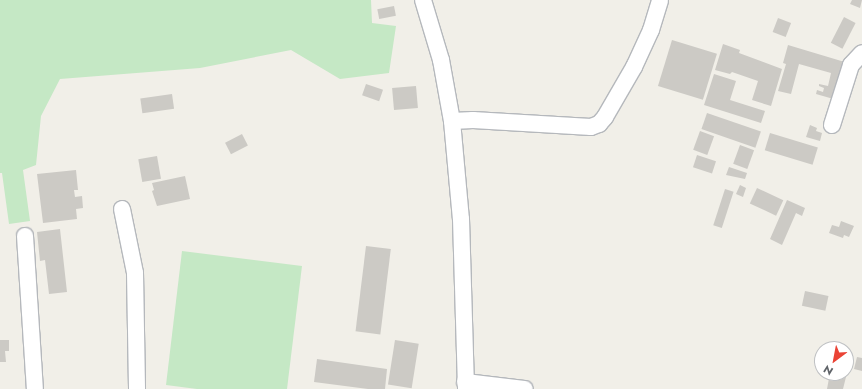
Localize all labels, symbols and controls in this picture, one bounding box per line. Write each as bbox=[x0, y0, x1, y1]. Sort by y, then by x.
north arrow bbox=[814, 341, 854, 381]
text: N bbox=[820, 361, 836, 379]

